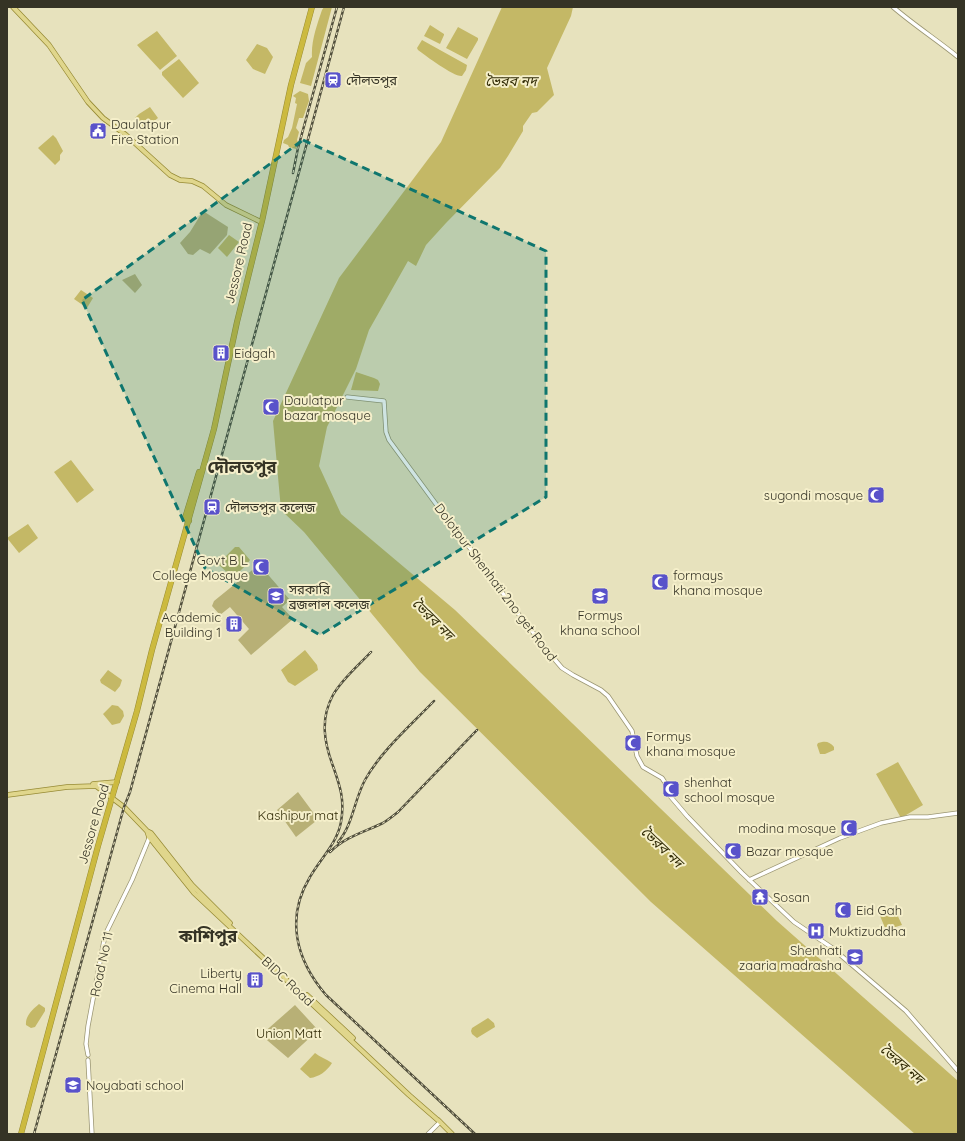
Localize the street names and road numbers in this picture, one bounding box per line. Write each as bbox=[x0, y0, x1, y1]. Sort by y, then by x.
street label: Jessore Road bbox=[221, 221, 255, 305]
street label: Dolotpur Shenhati 2no get Road bbox=[431, 500, 561, 664]
street label: Jessore Road bbox=[74, 782, 112, 866]
street label: Road No 11 bbox=[86, 930, 116, 998]
street label: BIDC Road bbox=[259, 953, 317, 1009]

